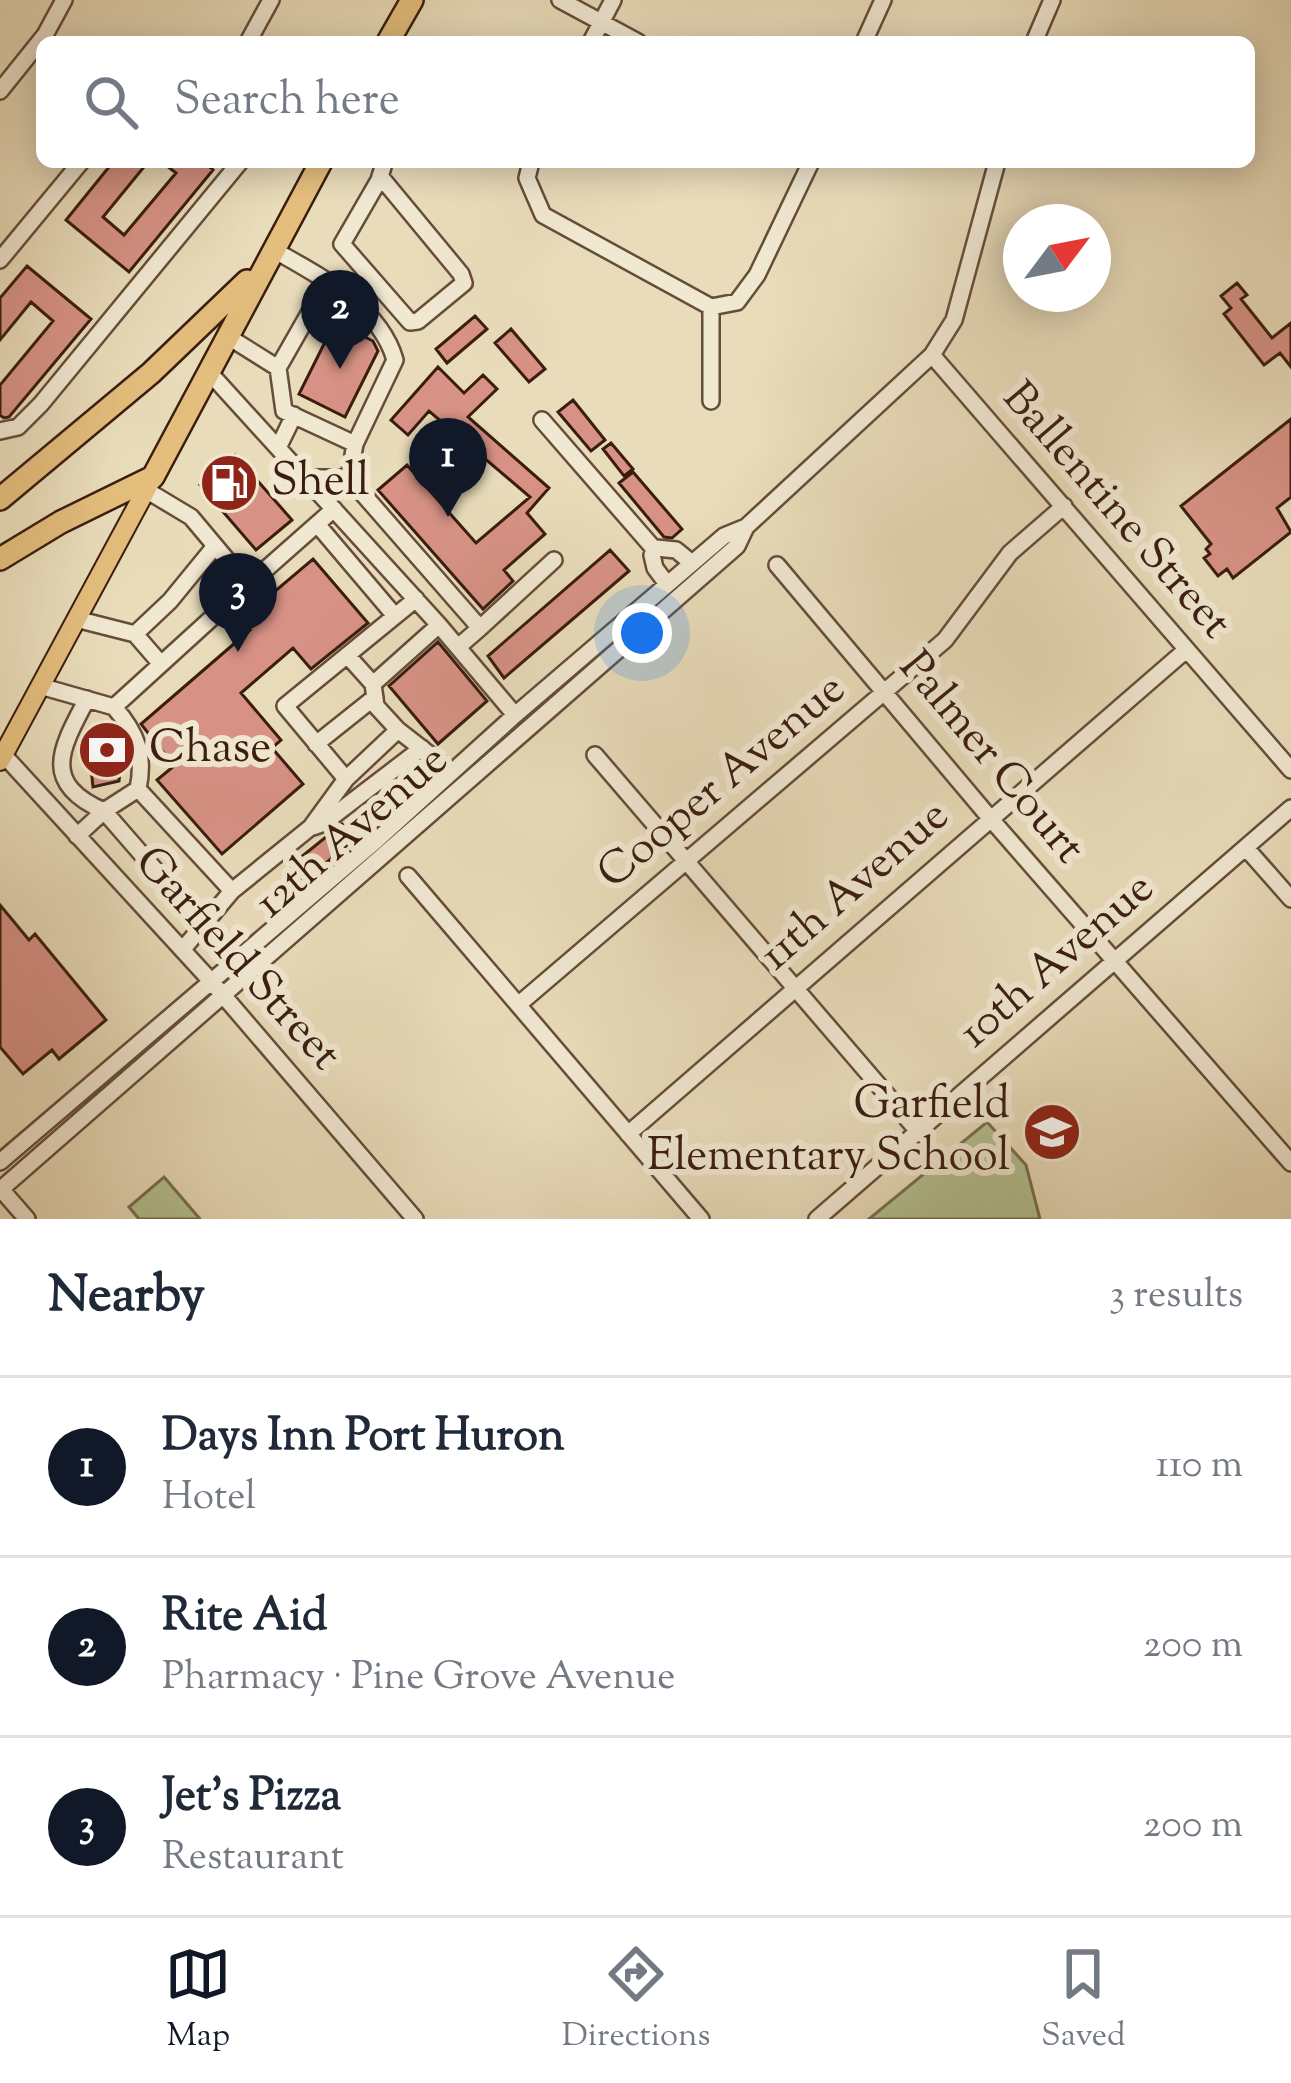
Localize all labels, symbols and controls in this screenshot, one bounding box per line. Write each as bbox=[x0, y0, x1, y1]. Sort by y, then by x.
search box bbox=[36, 36, 1255, 168]
icon: search bbox=[78, 69, 144, 135]
text: Search here bbox=[174, 70, 400, 135]
north arrow bbox=[1003, 204, 1111, 312]
pin: 2 bbox=[301, 270, 379, 369]
street label: Ballentine Street bbox=[985, 369, 1245, 655]
pin: 1 bbox=[409, 418, 487, 517]
place label: Shell bbox=[271, 451, 370, 516]
fuel station icon: Shell bbox=[198, 452, 260, 514]
pin: 3 bbox=[199, 553, 277, 652]
your location bbox=[612, 603, 672, 663]
street label: Palmer Court bbox=[882, 638, 1098, 880]
street label: Cooper Avenue bbox=[585, 660, 861, 906]
place label: Chase bbox=[149, 718, 271, 783]
bank icon: Chase bbox=[76, 719, 138, 781]
street label: 12th Avenue bbox=[242, 730, 464, 936]
street label: 11th Avenue bbox=[747, 786, 965, 988]
street label: Garfield Street bbox=[117, 833, 355, 1087]
street label: 10th Avenue bbox=[946, 859, 1170, 1065]
place label: Garfield Elementary School bbox=[647, 1074, 1010, 1191]
school or university icon: Garfield Elementary School bbox=[1021, 1101, 1083, 1163]
text: Nearby bbox=[48, 1261, 205, 1334]
text: 3 results bbox=[1109, 1269, 1243, 1325]
text: Days Inn Port Huron bbox=[162, 1406, 564, 1471]
text: 1 bbox=[80, 1439, 94, 1495]
text: 110 m bbox=[1156, 1439, 1243, 1495]
text: Hotel bbox=[162, 1471, 256, 1527]
text: Rite Aid bbox=[162, 1586, 327, 1651]
text: 2 bbox=[78, 1619, 96, 1675]
text: 200 m bbox=[1143, 1619, 1243, 1675]
text: Pharmacy · Pine Grove Avenue bbox=[162, 1651, 675, 1707]
text: Jet's Pizza bbox=[162, 1766, 341, 1831]
text: 3 bbox=[79, 1799, 95, 1855]
text: 200 m bbox=[1143, 1799, 1243, 1855]
text: Restaurant bbox=[162, 1831, 344, 1887]
tab: Map bbox=[165, 1941, 231, 2061]
tab: Directions bbox=[562, 1941, 711, 2061]
tab: Saved bbox=[1041, 1941, 1126, 2061]

